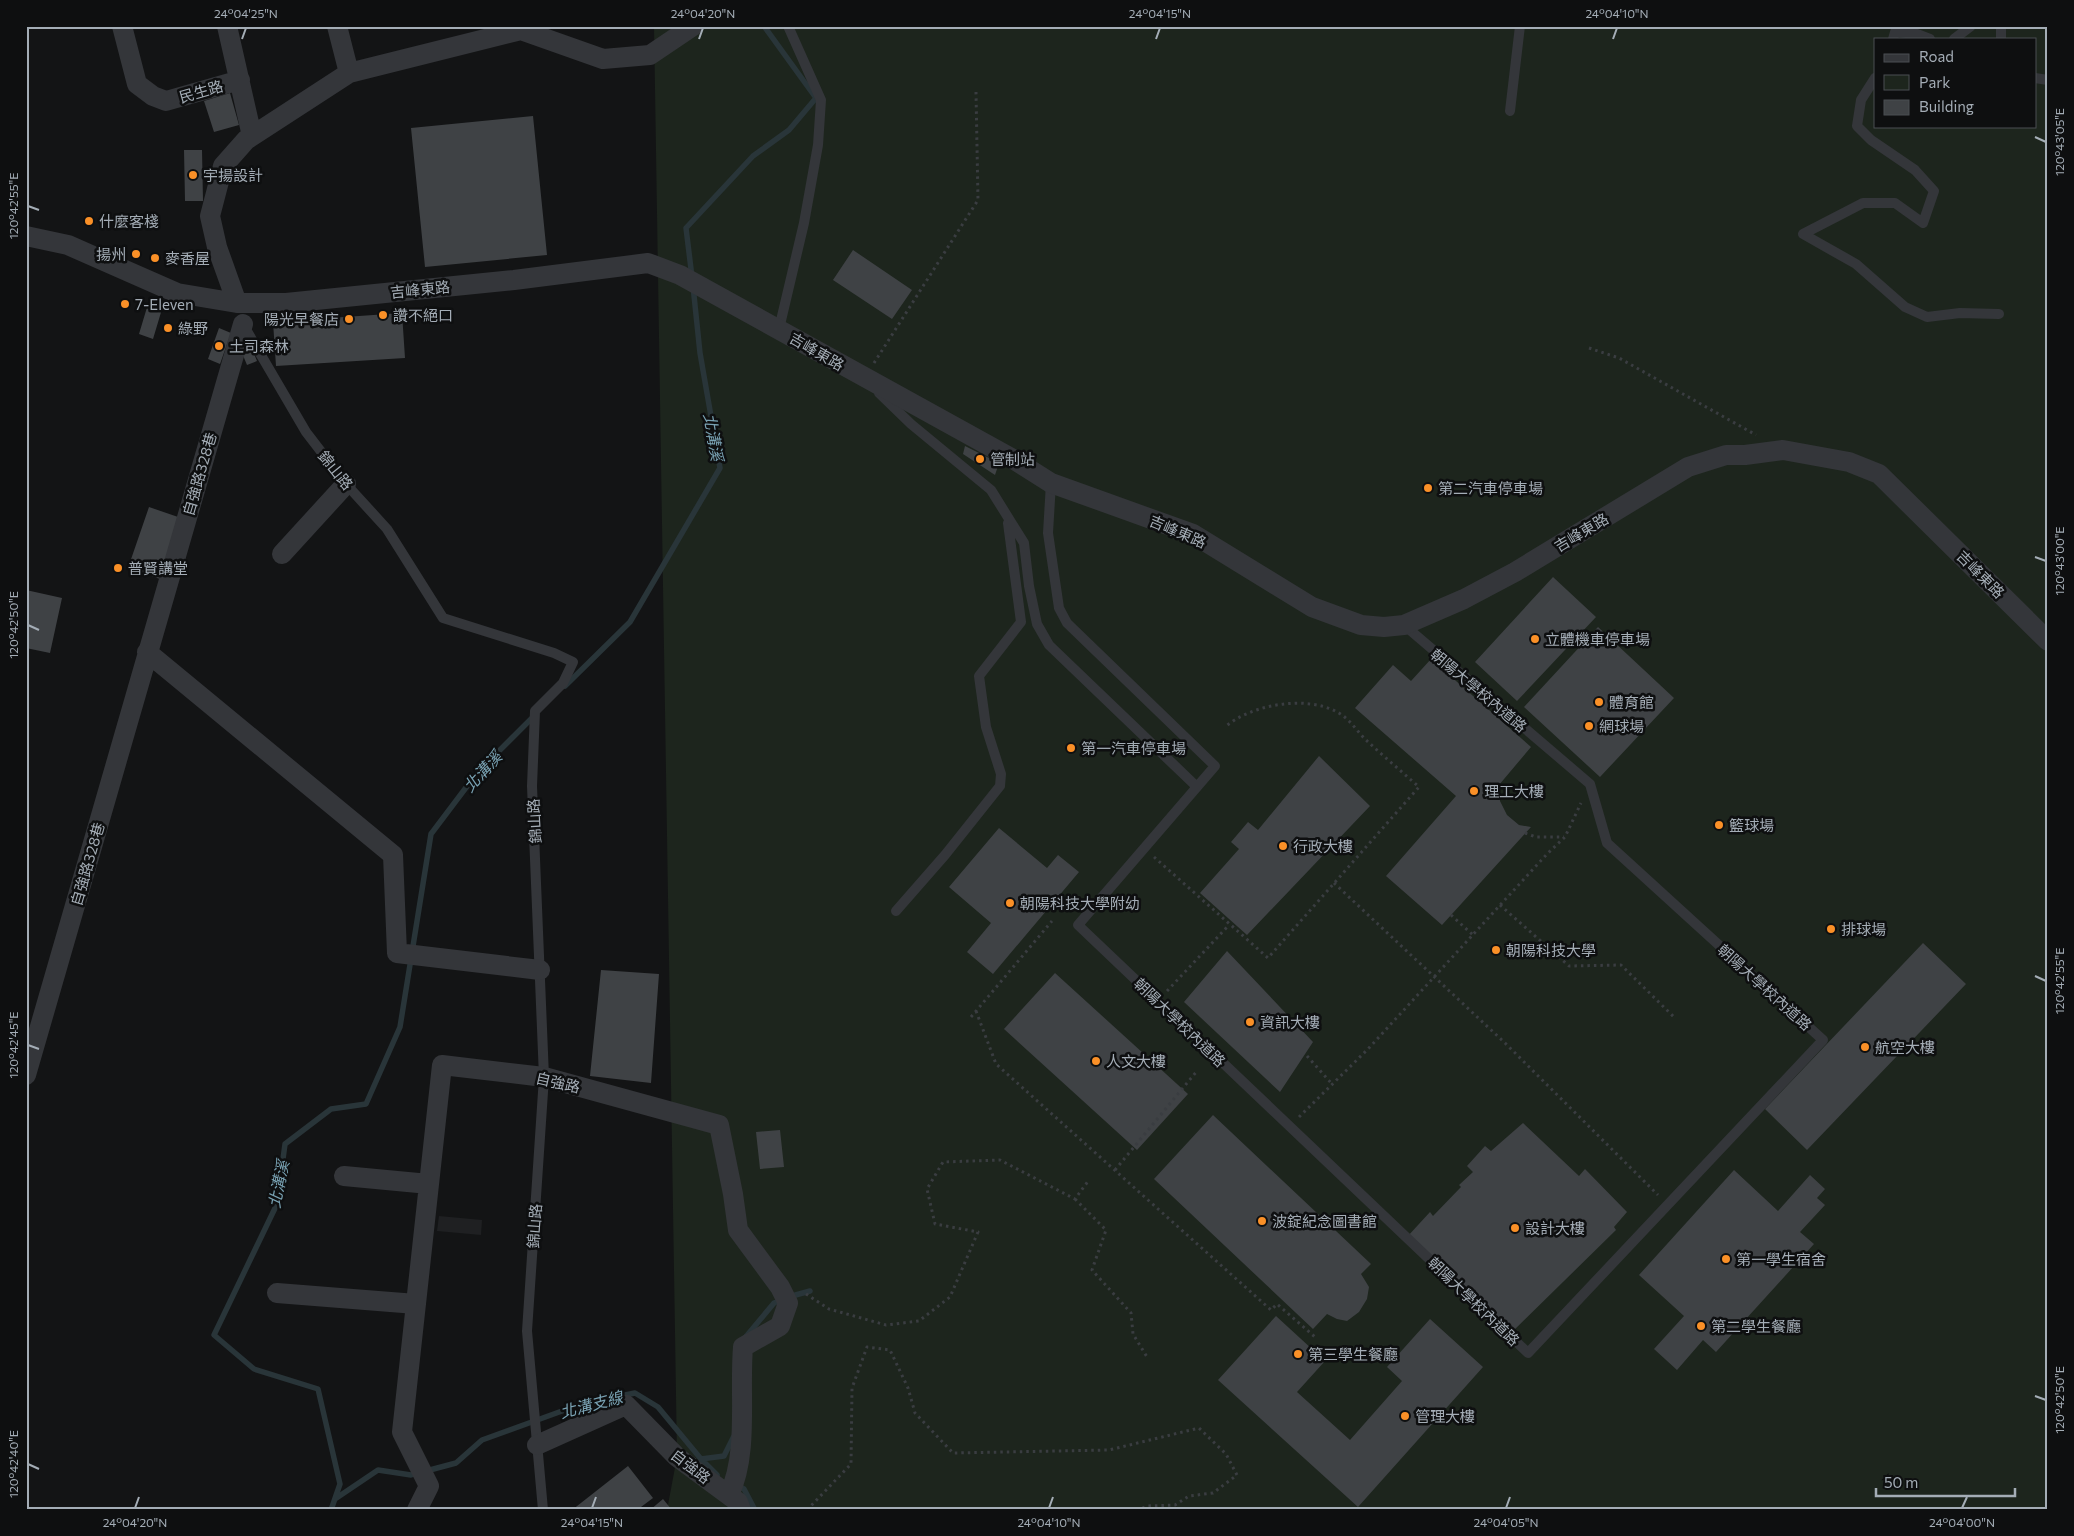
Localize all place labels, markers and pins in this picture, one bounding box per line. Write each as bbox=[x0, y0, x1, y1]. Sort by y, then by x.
place label: 宇揚設計 bbox=[203, 166, 263, 184]
marker: 宇揚設計 bbox=[187, 169, 199, 181]
place label: 什麼客棧 bbox=[99, 212, 159, 230]
marker: 什麼客棧 bbox=[83, 215, 95, 227]
place label: 揚州 bbox=[96, 245, 126, 263]
marker: 揚州 bbox=[130, 248, 142, 260]
place label: 麥香屋 bbox=[165, 249, 210, 267]
marker: 麥香屋 bbox=[149, 252, 161, 264]
place label: 7-Eleven bbox=[135, 295, 194, 313]
marker: 7-Eleven bbox=[119, 298, 131, 310]
place label: 讚不絕口 bbox=[393, 306, 453, 324]
marker: 讚不絕口 bbox=[377, 309, 389, 321]
place label: 陽光早餐店 bbox=[264, 310, 339, 328]
marker: 陽光早餐店 bbox=[343, 313, 355, 325]
place label: 綠野 bbox=[178, 319, 208, 337]
marker: 綠野 bbox=[162, 322, 174, 334]
place label: 土司森林 bbox=[229, 337, 289, 355]
marker: 土司森林 bbox=[213, 340, 225, 352]
place label: 管制站 bbox=[990, 450, 1035, 468]
marker: 管制站 bbox=[974, 453, 986, 465]
place label: 第二汽車停車場 bbox=[1438, 479, 1543, 497]
marker: 第二汽車停車場 bbox=[1422, 482, 1434, 494]
place label: 普賢講堂 bbox=[128, 559, 188, 577]
marker: 普賢講堂 bbox=[112, 562, 124, 574]
place label: 立體機車停車場 bbox=[1545, 630, 1650, 648]
marker: 立體機車停車場 bbox=[1529, 633, 1541, 645]
place label: 體育館 bbox=[1609, 693, 1654, 711]
marker: 體育館 bbox=[1593, 696, 1605, 708]
place label: 網球場 bbox=[1599, 717, 1644, 735]
marker: 網球場 bbox=[1583, 720, 1595, 732]
place label: 第一汽車停車場 bbox=[1081, 739, 1186, 757]
marker: 第一汽車停車場 bbox=[1065, 742, 1077, 754]
place label: 理工大樓 bbox=[1484, 782, 1544, 800]
marker: 理工大樓 bbox=[1468, 785, 1480, 797]
place label: 籃球場 bbox=[1729, 816, 1774, 834]
marker: 籃球場 bbox=[1713, 819, 1725, 831]
place label: 行政大樓 bbox=[1293, 837, 1353, 855]
marker: 行政大樓 bbox=[1277, 840, 1289, 852]
place label: 朝陽科技大學附幼 bbox=[1020, 894, 1140, 912]
marker: 朝陽科技大學附幼 bbox=[1004, 897, 1016, 909]
place label: 排球場 bbox=[1841, 920, 1886, 938]
marker: 排球場 bbox=[1825, 923, 1837, 935]
place label: 朝陽科技大學 bbox=[1506, 941, 1596, 959]
marker: 朝陽科技大學 bbox=[1490, 944, 1502, 956]
place label: 資訊大樓 bbox=[1260, 1013, 1320, 1031]
marker: 資訊大樓 bbox=[1244, 1016, 1256, 1028]
place label: 航空大樓 bbox=[1875, 1038, 1935, 1056]
marker: 航空大樓 bbox=[1859, 1041, 1871, 1053]
place label: 人文大樓 bbox=[1106, 1052, 1166, 1070]
marker: 人文大樓 bbox=[1090, 1055, 1102, 1067]
place label: 波錠紀念圖書館 bbox=[1272, 1212, 1377, 1230]
marker: 波錠紀念圖書館 bbox=[1256, 1215, 1268, 1227]
place label: 設計大樓 bbox=[1525, 1219, 1585, 1237]
marker: 設計大樓 bbox=[1509, 1222, 1521, 1234]
place label: 第一學生宿舍 bbox=[1736, 1250, 1826, 1268]
marker: 第一學生宿舍 bbox=[1720, 1253, 1732, 1265]
place label: 第二學生餐廳 bbox=[1711, 1317, 1801, 1335]
marker: 第二學生餐廳 bbox=[1695, 1320, 1707, 1332]
place label: 第三學生餐廳 bbox=[1308, 1345, 1398, 1363]
marker: 第三學生餐廳 bbox=[1292, 1348, 1304, 1360]
place label: 管理大樓 bbox=[1415, 1407, 1475, 1425]
marker: 管理大樓 bbox=[1399, 1410, 1411, 1422]

